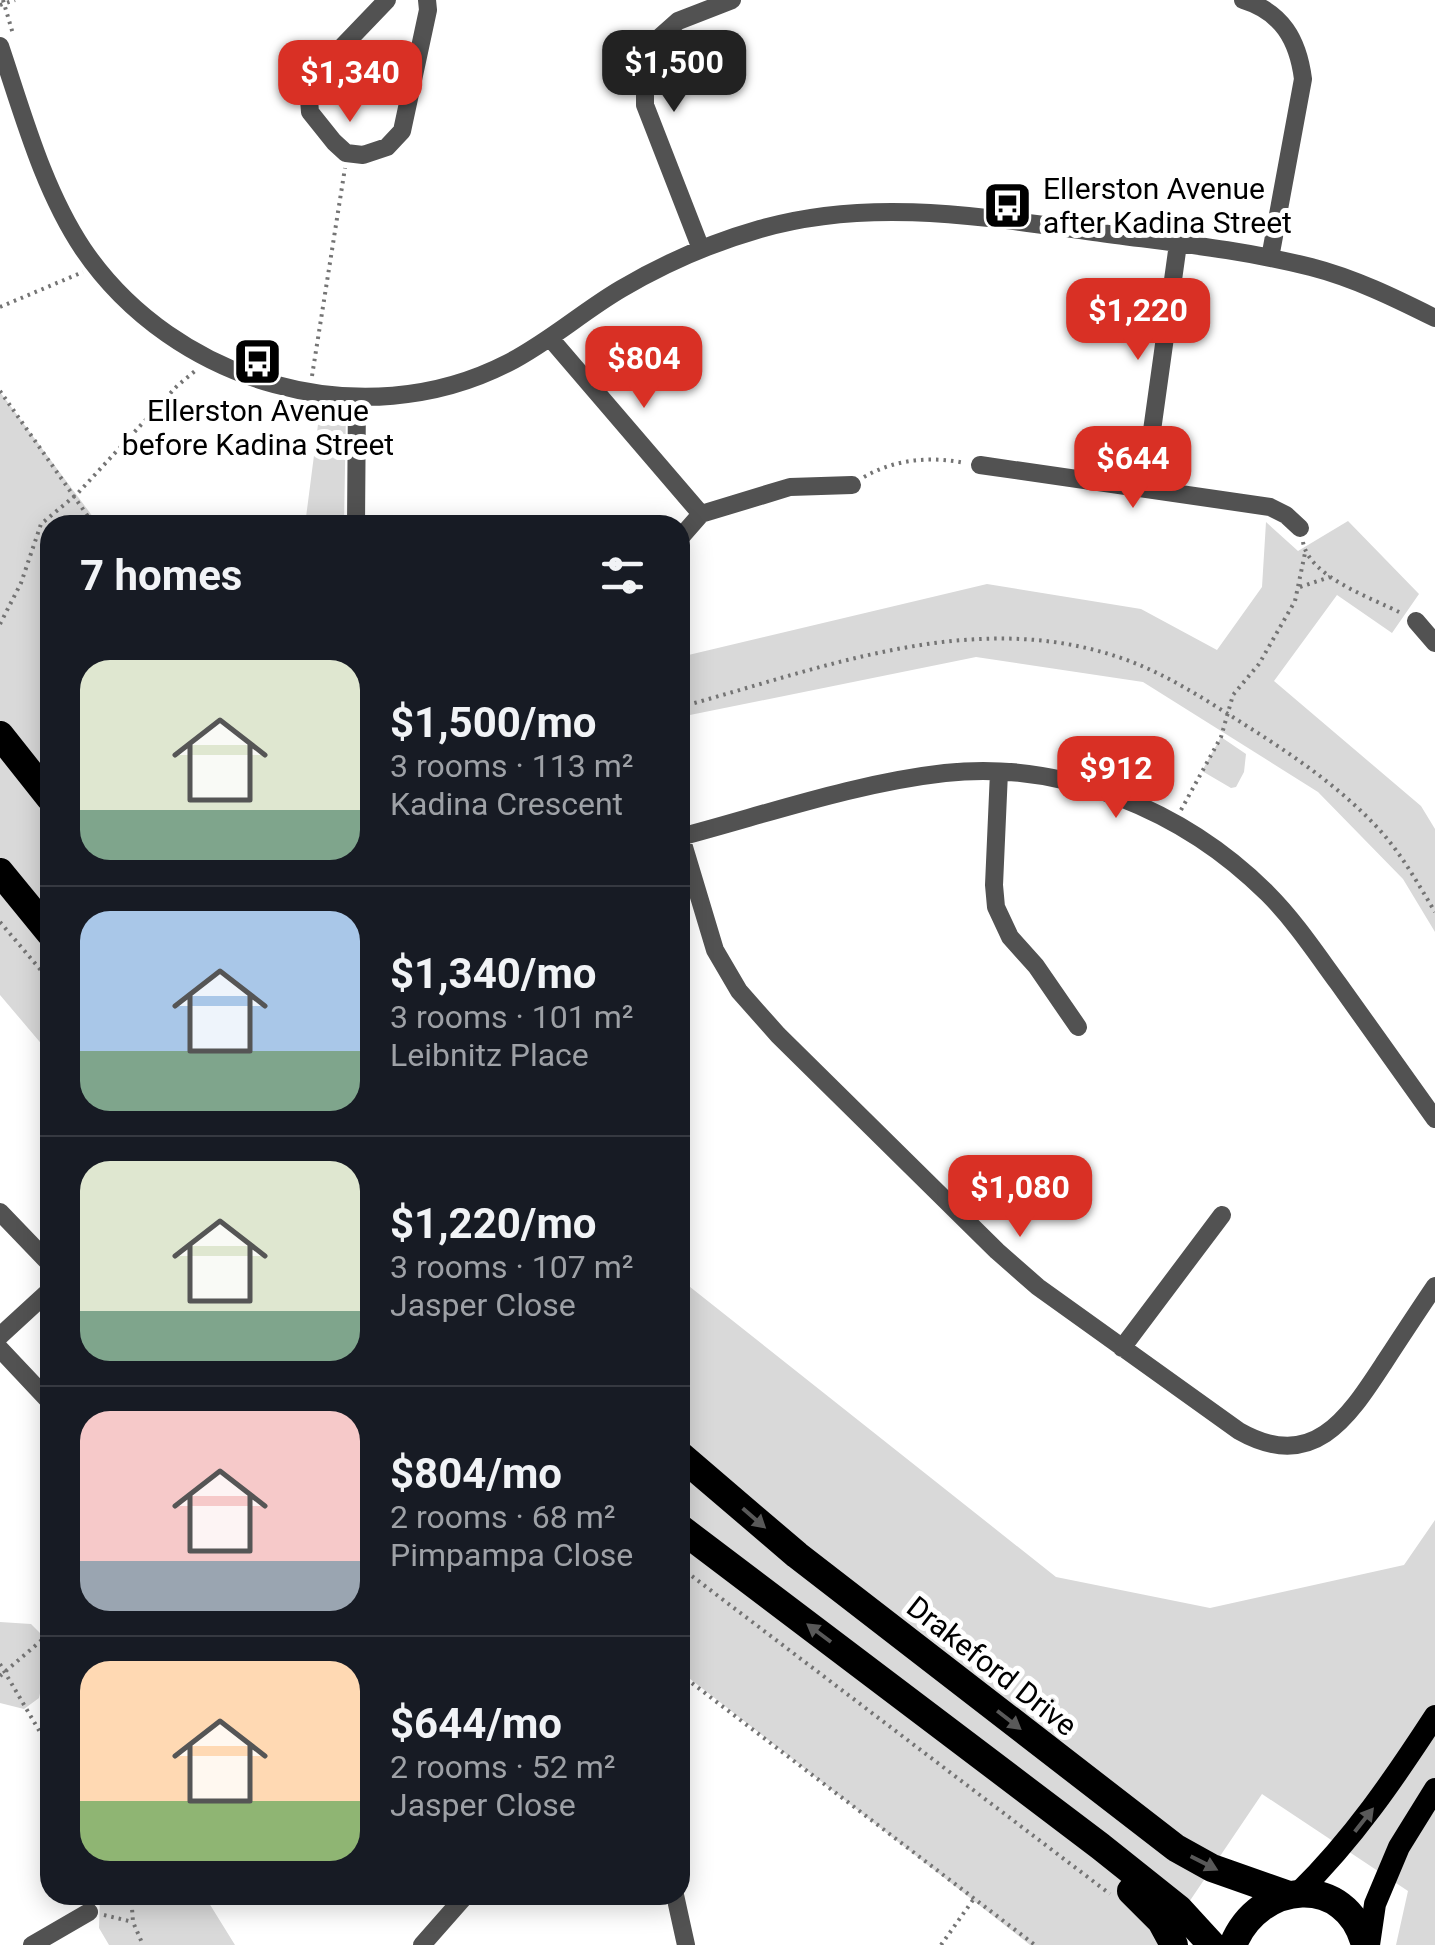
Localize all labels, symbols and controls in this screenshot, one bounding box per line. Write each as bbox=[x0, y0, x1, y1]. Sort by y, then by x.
pin: $1,500 bbox=[593, 30, 755, 115]
pin: $1,340 bbox=[269, 40, 431, 125]
text: $1,500 bbox=[624, 43, 724, 81]
text: $1,340 bbox=[300, 53, 400, 91]
place label: Ellerston Avenue after Kadina Street bbox=[1043, 171, 1292, 240]
bus stop icon: Ellerston Avenue after Kadina Street bbox=[982, 179, 1034, 231]
pin: $1,220 bbox=[1057, 278, 1219, 363]
text: $1,220 bbox=[1088, 291, 1188, 329]
pin: $804 bbox=[585, 326, 703, 411]
bus stop icon: Ellerston Avenue before Kadina Street bbox=[232, 335, 284, 387]
text: $804 bbox=[607, 339, 681, 377]
place label: Ellerston Avenue before Kadina Street bbox=[122, 393, 394, 462]
pin: $644 bbox=[1074, 426, 1192, 511]
text: $644 bbox=[1096, 439, 1170, 477]
icon: filters bbox=[595, 548, 650, 603]
text: 7 homes bbox=[80, 551, 242, 600]
text: $1,500/mo bbox=[390, 698, 597, 747]
icon: home bbox=[160, 700, 280, 820]
pin: $912 bbox=[1057, 736, 1175, 821]
text: 3 rooms · 113 m² bbox=[390, 747, 633, 785]
text: $912 bbox=[1079, 749, 1153, 787]
text: Kadina Crescent bbox=[390, 785, 623, 823]
text: $1,340/mo bbox=[390, 949, 597, 998]
icon: home bbox=[160, 951, 280, 1071]
text: 3 rooms · 101 m² bbox=[390, 998, 633, 1036]
text: Leibnitz Place bbox=[390, 1036, 589, 1074]
pin: $1,080 bbox=[939, 1155, 1101, 1240]
text: $1,080 bbox=[970, 1168, 1070, 1206]
text: $1,220/mo bbox=[390, 1199, 597, 1248]
icon: home bbox=[160, 1201, 280, 1321]
text: 3 rooms · 107 m² bbox=[390, 1248, 633, 1286]
text: Jasper Close bbox=[390, 1286, 576, 1324]
text: $804/mo bbox=[390, 1449, 562, 1498]
icon: home bbox=[160, 1451, 280, 1571]
text: 2 rooms · 68 m² bbox=[390, 1498, 615, 1536]
one-way arrow bbox=[741, 1507, 766, 1529]
text: Pimpampa Close bbox=[390, 1536, 633, 1574]
street label: Drakeford Drive bbox=[900, 1589, 1084, 1743]
one-way arrow bbox=[806, 1624, 832, 1644]
text: $644/mo bbox=[390, 1699, 562, 1748]
icon: home bbox=[160, 1701, 280, 1821]
one-way arrow bbox=[995, 1710, 1021, 1731]
text: 2 rooms · 52 m² bbox=[390, 1748, 615, 1786]
text: Jasper Close bbox=[390, 1786, 576, 1824]
one-way arrow bbox=[1354, 1807, 1374, 1833]
one-way arrow bbox=[1190, 1854, 1219, 1871]

